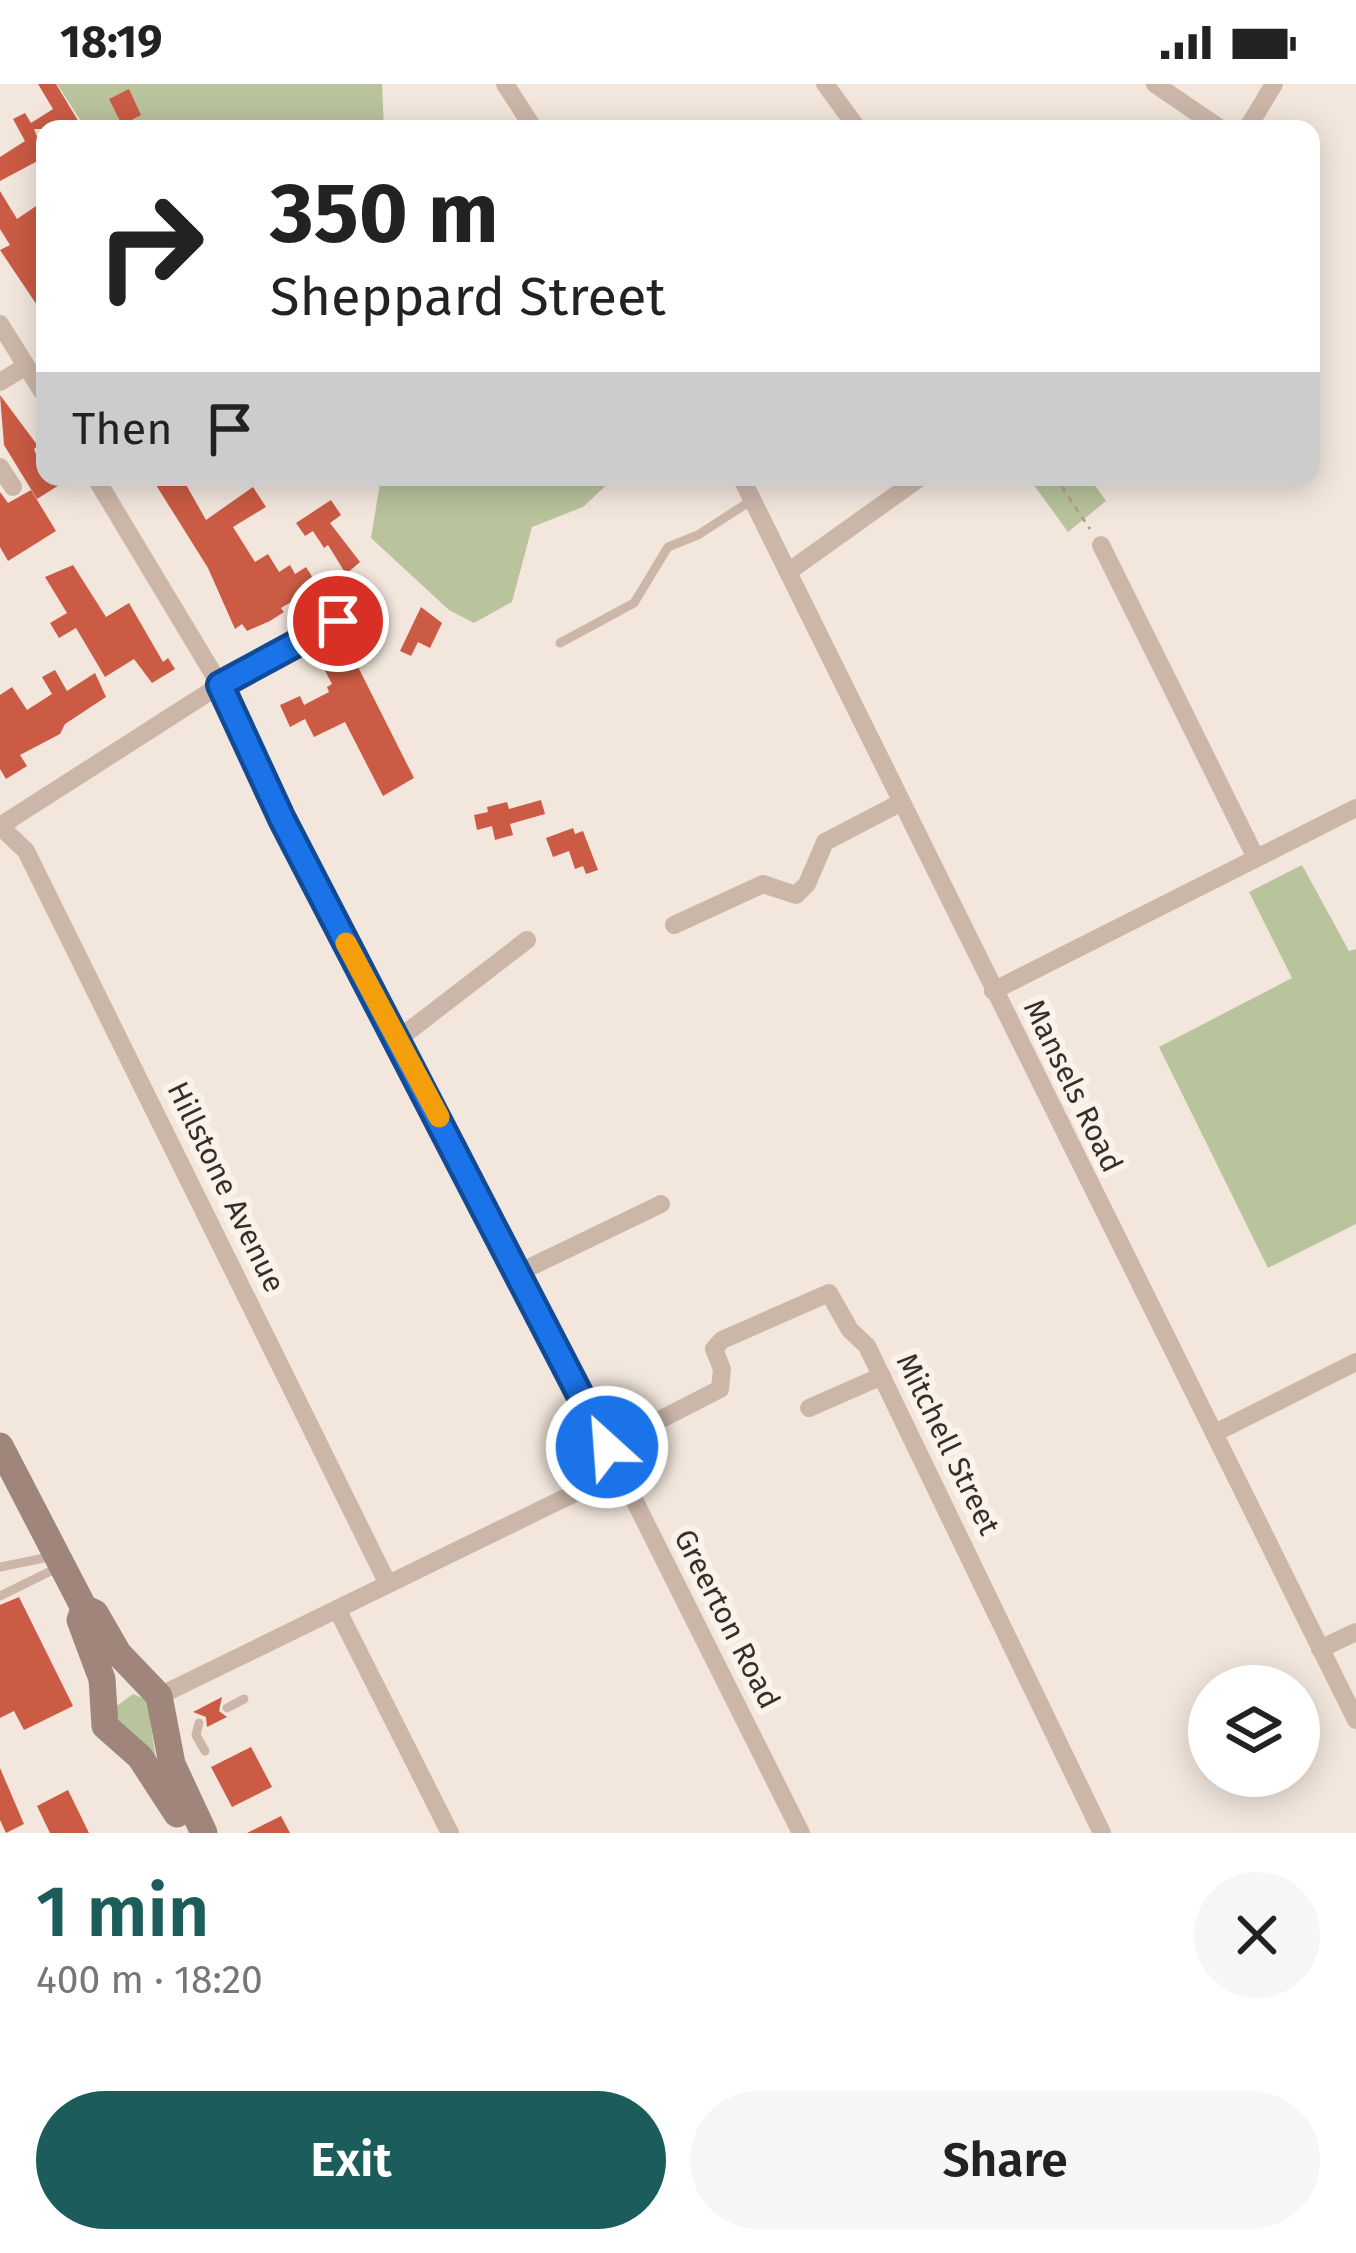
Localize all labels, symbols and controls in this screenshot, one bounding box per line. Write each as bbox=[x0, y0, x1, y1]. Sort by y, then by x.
text: 18:19 bbox=[60, 15, 162, 69]
text: 350 m bbox=[270, 163, 499, 264]
icon: right bbox=[72, 168, 228, 324]
text: Sheppard Street bbox=[270, 265, 666, 329]
icon: arrive bbox=[197, 396, 263, 462]
text: Then bbox=[72, 402, 173, 456]
pin bbox=[287, 570, 389, 672]
icon: arrive bbox=[305, 588, 371, 654]
street label: Mansels Road bbox=[1016, 994, 1130, 1178]
street label: Hillstone Avenue bbox=[159, 1076, 293, 1298]
street label: Mitchell Street bbox=[889, 1347, 1008, 1541]
position arrow bbox=[544, 1384, 670, 1510]
street label: Greerton Road bbox=[666, 1523, 788, 1715]
map controls bbox=[1188, 1665, 1320, 1797]
button: layers bbox=[1188, 1665, 1320, 1797]
text: 1 min bbox=[36, 1869, 209, 1955]
button: close bbox=[1194, 1872, 1320, 1998]
text: 400 m · 18:20 bbox=[36, 1957, 263, 2003]
button: Exit bbox=[36, 2091, 666, 2229]
button: Share bbox=[690, 2091, 1320, 2229]

